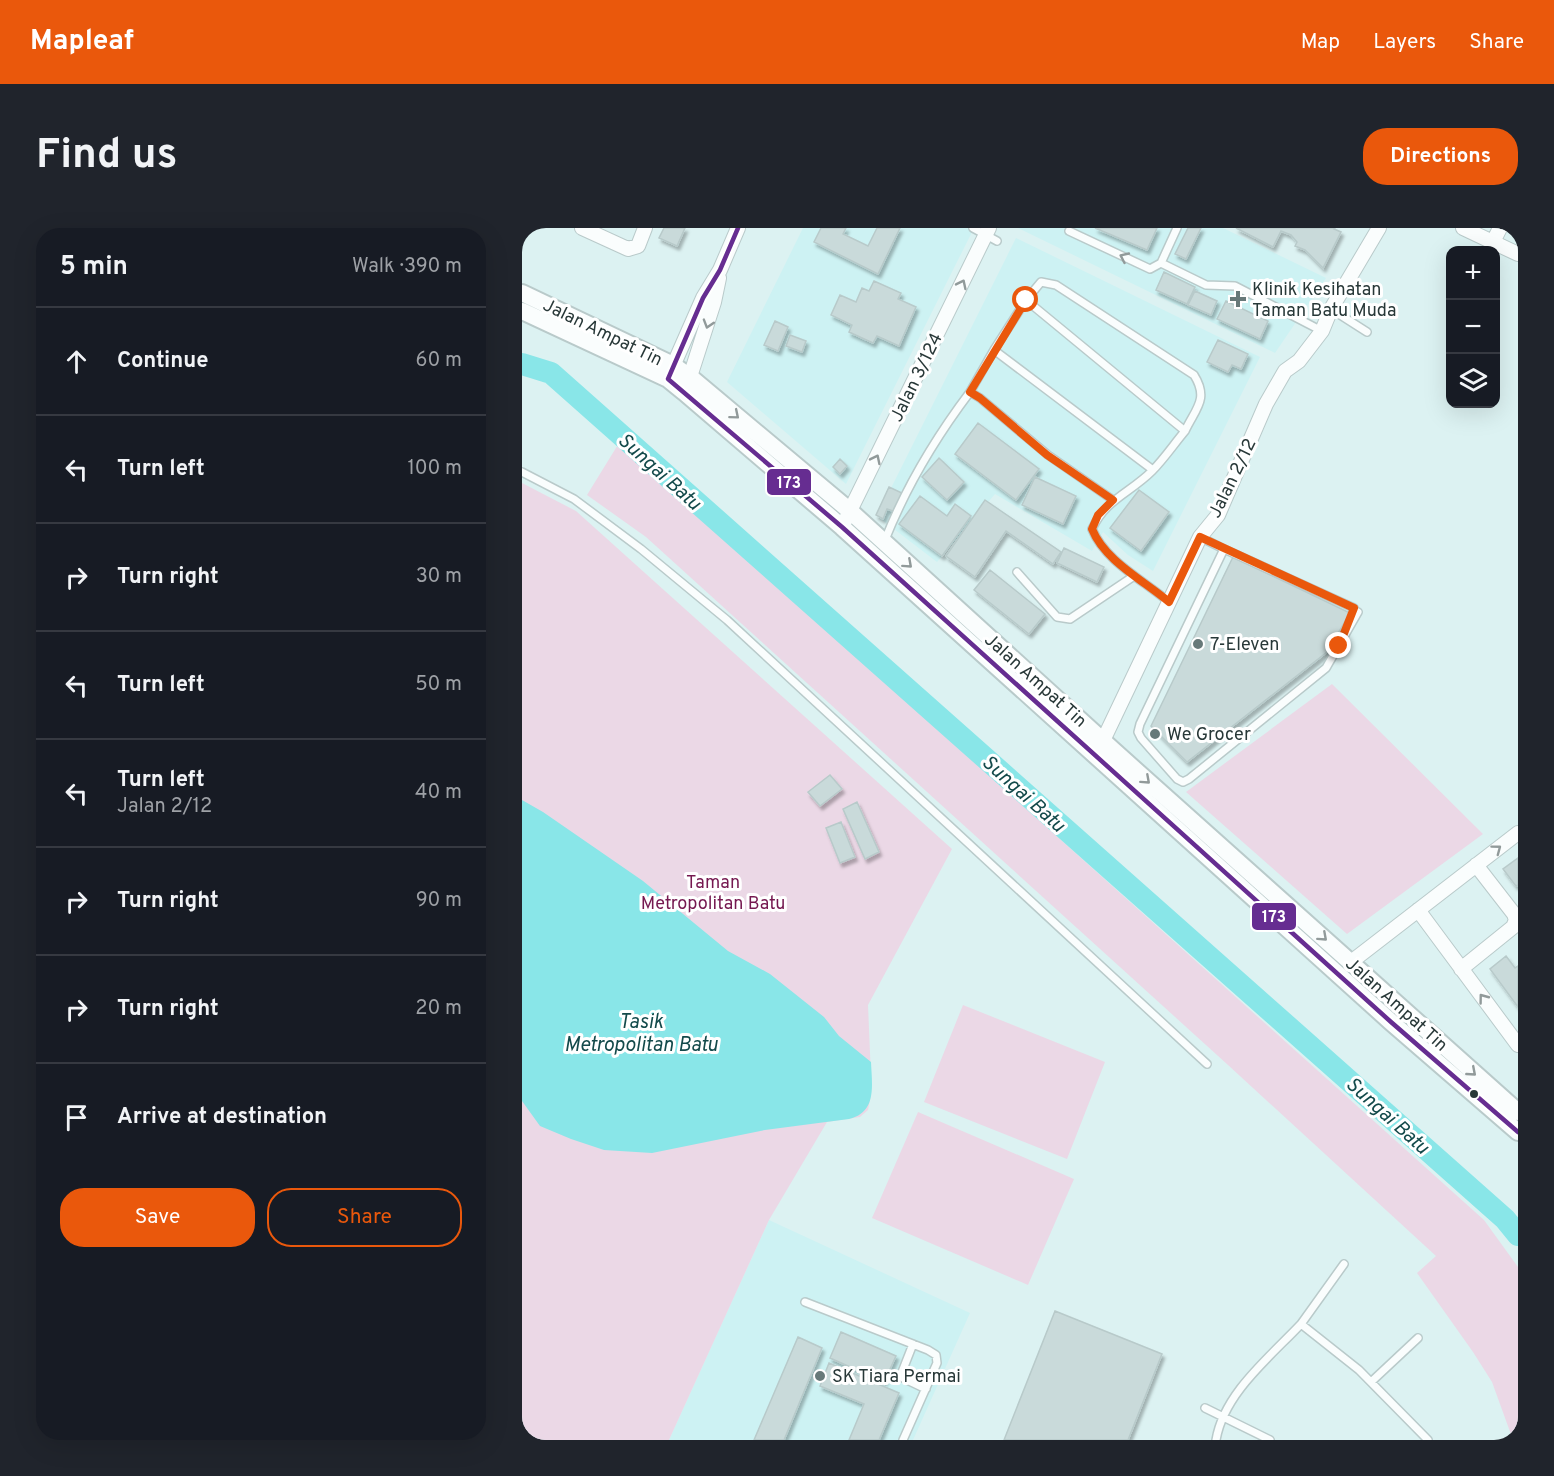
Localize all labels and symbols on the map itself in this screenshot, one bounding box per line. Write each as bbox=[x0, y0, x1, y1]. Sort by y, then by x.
one-way arrow bbox=[1120, 253, 1131, 265]
one-way arrow bbox=[954, 279, 966, 290]
place label: Klinik Kesihatan Taman Batu Muda bbox=[1252, 279, 1396, 323]
route start bbox=[1012, 286, 1038, 312]
marker: Klinik Kesihatan Taman Batu Muda bbox=[1229, 290, 1247, 308]
street label: Jalan Ampat Tin bbox=[539, 294, 666, 372]
one-way arrow bbox=[703, 318, 715, 329]
street label: Jalan 3/124 bbox=[886, 330, 949, 426]
one-way arrow bbox=[728, 407, 739, 418]
water label: Sungai Batu bbox=[611, 428, 707, 518]
street label: Jalan 2/12 bbox=[1204, 435, 1262, 522]
one-way arrow bbox=[868, 454, 880, 465]
line badge: 173 bbox=[766, 468, 812, 496]
text: 173 bbox=[777, 474, 801, 494]
one-way arrow bbox=[902, 557, 912, 568]
street label: Jalan Ampat Tin bbox=[979, 629, 1091, 733]
route end bbox=[1325, 632, 1351, 658]
place label: 7-Eleven bbox=[1210, 634, 1279, 657]
marker: 7-Eleven bbox=[1191, 637, 1205, 651]
place label: We Grocer bbox=[1167, 724, 1251, 747]
marker: We Grocer bbox=[1148, 727, 1162, 741]
water label: Sungai Batu bbox=[975, 750, 1071, 840]
one-way arrow bbox=[1140, 773, 1150, 784]
one-way arrow bbox=[1491, 845, 1502, 856]
park label: Taman Metropolitan Batu bbox=[641, 872, 785, 916]
line badge: 173 bbox=[1251, 902, 1297, 931]
text: 173 bbox=[1262, 908, 1286, 928]
one-way arrow bbox=[1317, 930, 1328, 941]
street label: Jalan Ampat Tin bbox=[1340, 953, 1452, 1057]
one-way arrow bbox=[1479, 994, 1490, 1005]
water label: Tasik Metropolitan Batu bbox=[564, 1010, 719, 1059]
one-way arrow bbox=[1465, 1065, 1476, 1076]
water label: Sungai Batu bbox=[1339, 1072, 1435, 1162]
unlabelled marker bbox=[1468, 1088, 1480, 1100]
place label: SK Tiara Permai bbox=[832, 1366, 961, 1389]
marker: SK Tiara Permai bbox=[813, 1369, 827, 1383]

